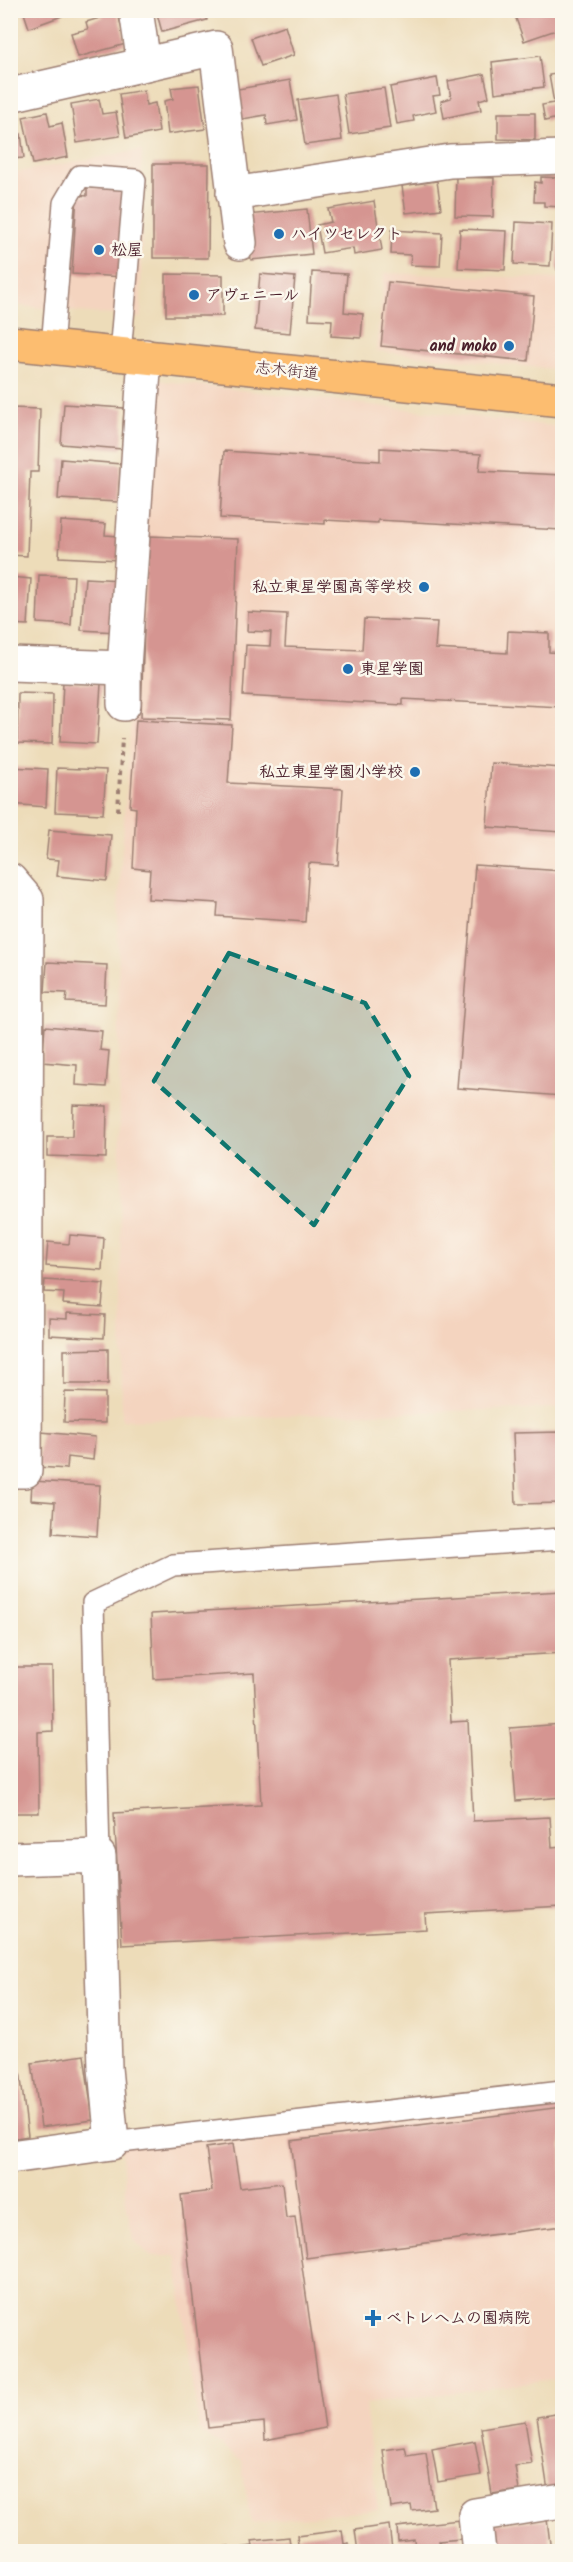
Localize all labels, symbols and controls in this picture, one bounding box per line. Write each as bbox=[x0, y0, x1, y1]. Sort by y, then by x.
place label: ハイツセレクト bbox=[291, 222, 403, 247]
marker: ハイツセレクト bbox=[272, 227, 286, 241]
place label: 松屋 bbox=[111, 238, 143, 263]
marker: 松屋 bbox=[92, 243, 106, 257]
place label: アヴェニール bbox=[206, 283, 299, 308]
marker: アヴェニール bbox=[187, 288, 201, 302]
place label: and moko bbox=[430, 334, 497, 359]
marker: and moko bbox=[502, 339, 516, 353]
street label: 志木街道 bbox=[254, 355, 320, 387]
place label: 私立東星学園高等学校 bbox=[252, 575, 412, 600]
marker: 私立東星学園高等学校 bbox=[417, 580, 431, 594]
place label: 東星学園 bbox=[360, 657, 424, 682]
marker: 東星学園 bbox=[341, 662, 355, 676]
place label: 私立東星学園小学校 bbox=[259, 760, 403, 785]
marker: 私立東星学園小学校 bbox=[408, 765, 422, 779]
place label: ベトレヘムの園病院 bbox=[386, 2306, 530, 2331]
marker: ベトレヘムの園病院 bbox=[364, 2309, 382, 2327]

